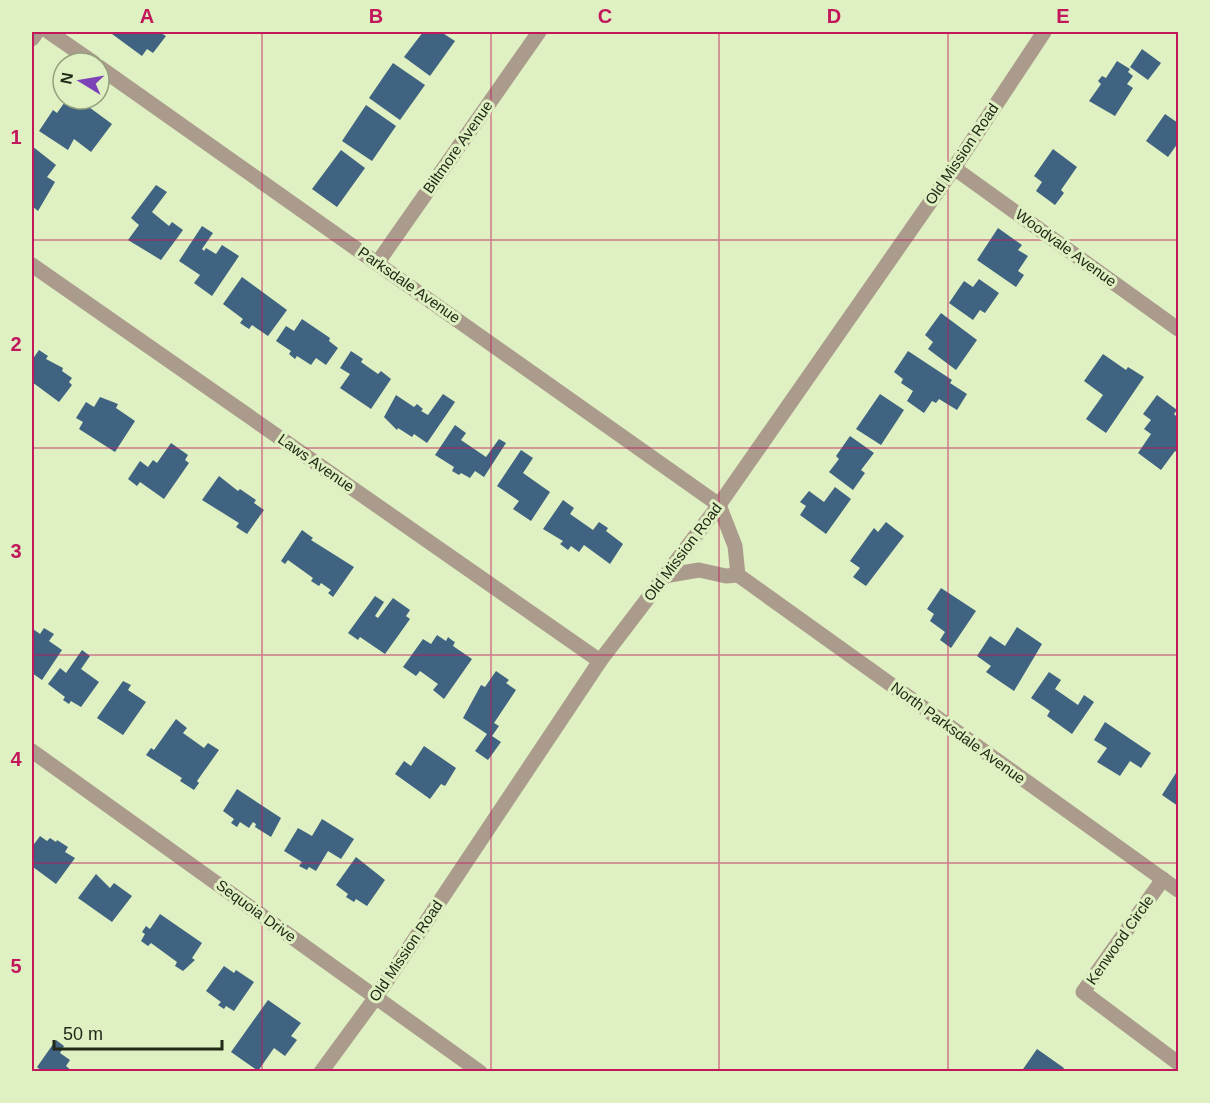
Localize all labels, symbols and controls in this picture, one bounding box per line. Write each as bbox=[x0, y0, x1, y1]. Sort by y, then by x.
text: A bbox=[140, 5, 154, 27]
text: B bbox=[369, 5, 383, 27]
text: C bbox=[598, 5, 612, 27]
text: D bbox=[827, 5, 841, 27]
text: E bbox=[1056, 5, 1070, 27]
north arrow bbox=[51, 51, 111, 111]
text: N bbox=[57, 71, 76, 86]
street label: Biltmore Avenue bbox=[419, 97, 496, 196]
street label: Old Mission Road bbox=[921, 100, 1002, 208]
text: 1 bbox=[10, 126, 22, 148]
street label: Woodvale Avenue bbox=[1013, 205, 1120, 290]
street label: Parksdale Avenue bbox=[355, 243, 464, 326]
text: 2 bbox=[10, 333, 22, 355]
street label: Laws Avenue bbox=[275, 430, 358, 495]
street label: Old Mission Road bbox=[640, 499, 725, 604]
text: 3 bbox=[10, 540, 22, 562]
street label: North Parksdale Avenue bbox=[888, 678, 1029, 787]
text: 4 bbox=[10, 748, 22, 770]
street label: Sequoia Drive bbox=[213, 876, 299, 945]
street label: Kenwood Circle bbox=[1082, 892, 1157, 988]
street label: Old Mission Road bbox=[365, 897, 446, 1005]
text: 5 bbox=[10, 955, 22, 977]
scale bar bbox=[54, 1013, 222, 1051]
text: 50 m bbox=[63, 1024, 103, 1044]

